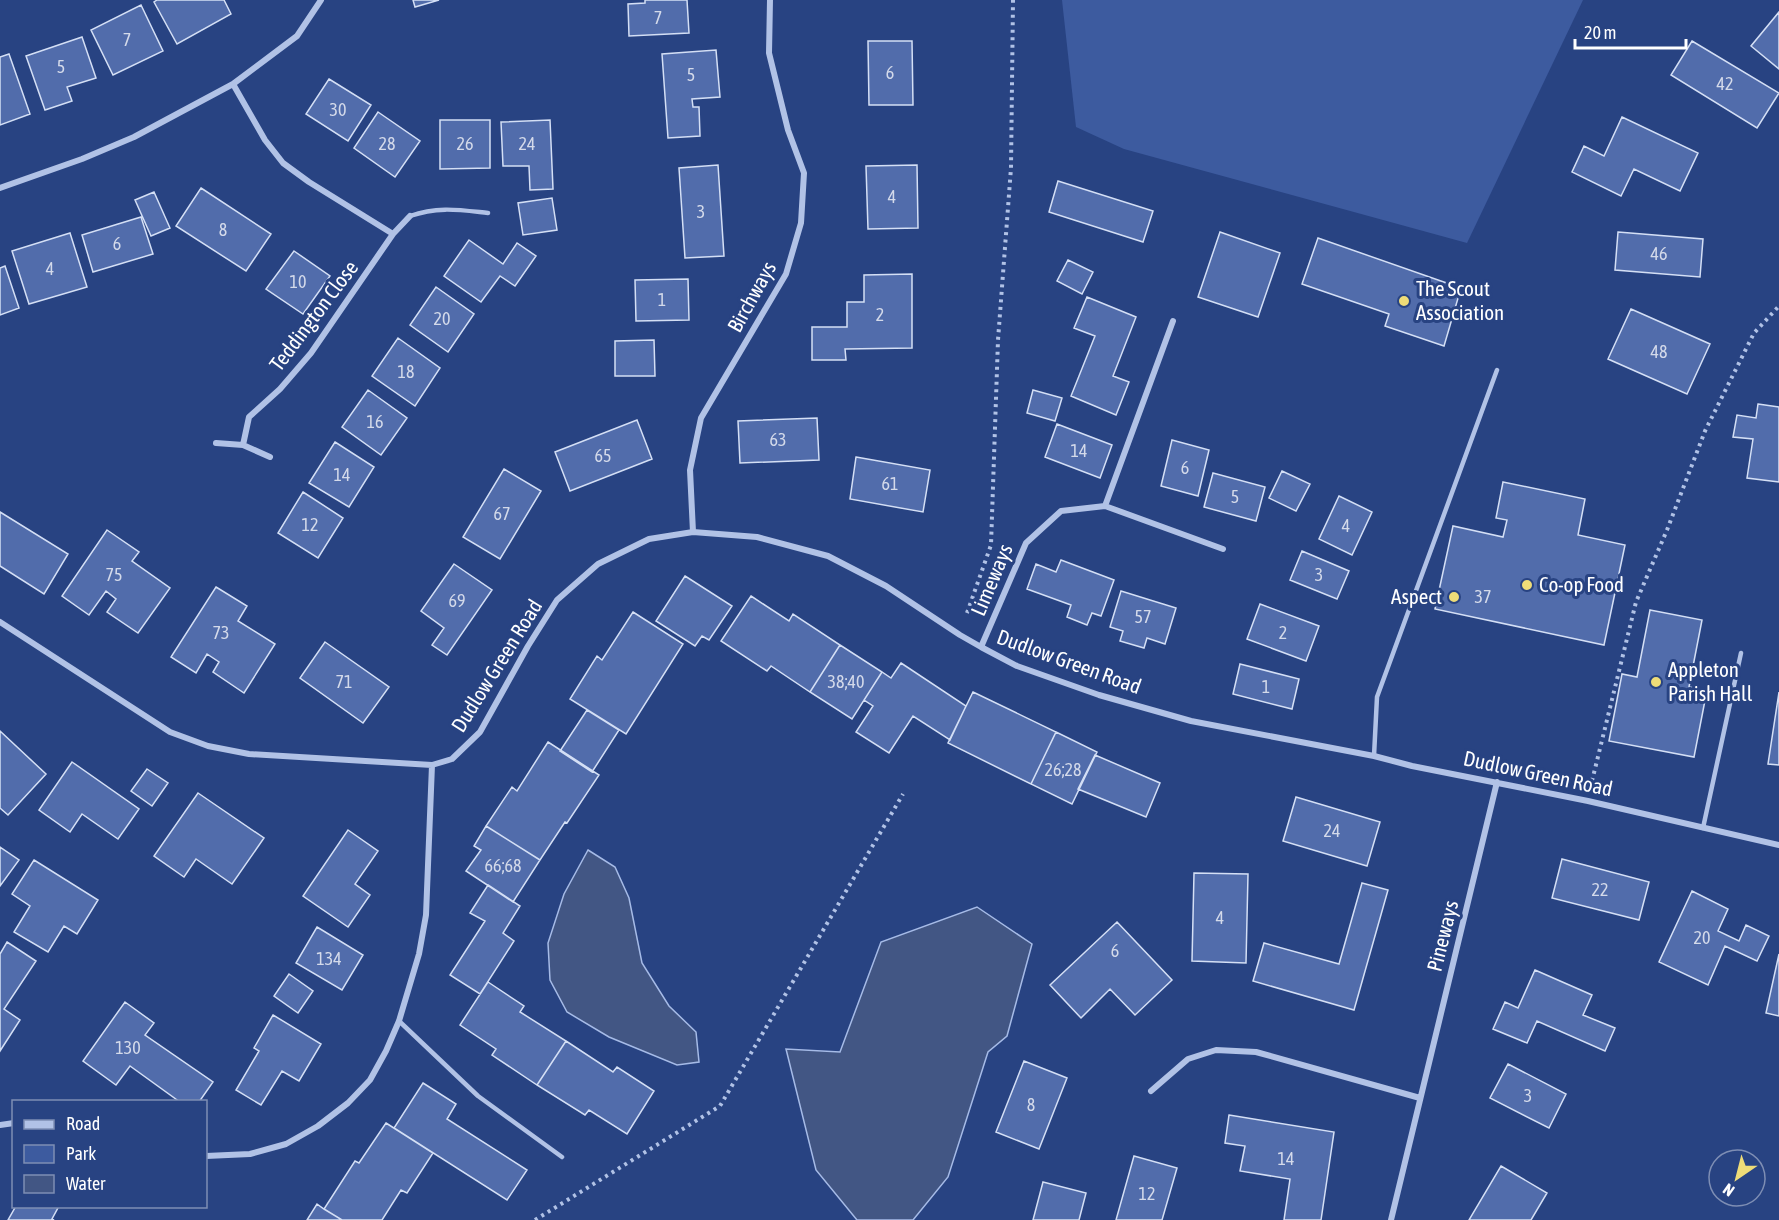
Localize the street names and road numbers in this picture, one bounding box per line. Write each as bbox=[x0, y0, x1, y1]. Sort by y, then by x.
street label: Teddington Close bbox=[264, 256, 362, 375]
street label: Birchways bbox=[722, 257, 780, 336]
street label: Limeways bbox=[965, 540, 1017, 619]
street label: Dudlow Green Road bbox=[446, 595, 547, 736]
street label: Dudlow Green Road bbox=[994, 624, 1145, 698]
street label: Dudlow Green Road bbox=[1462, 746, 1615, 801]
street label: Pineways bbox=[1422, 898, 1462, 974]

